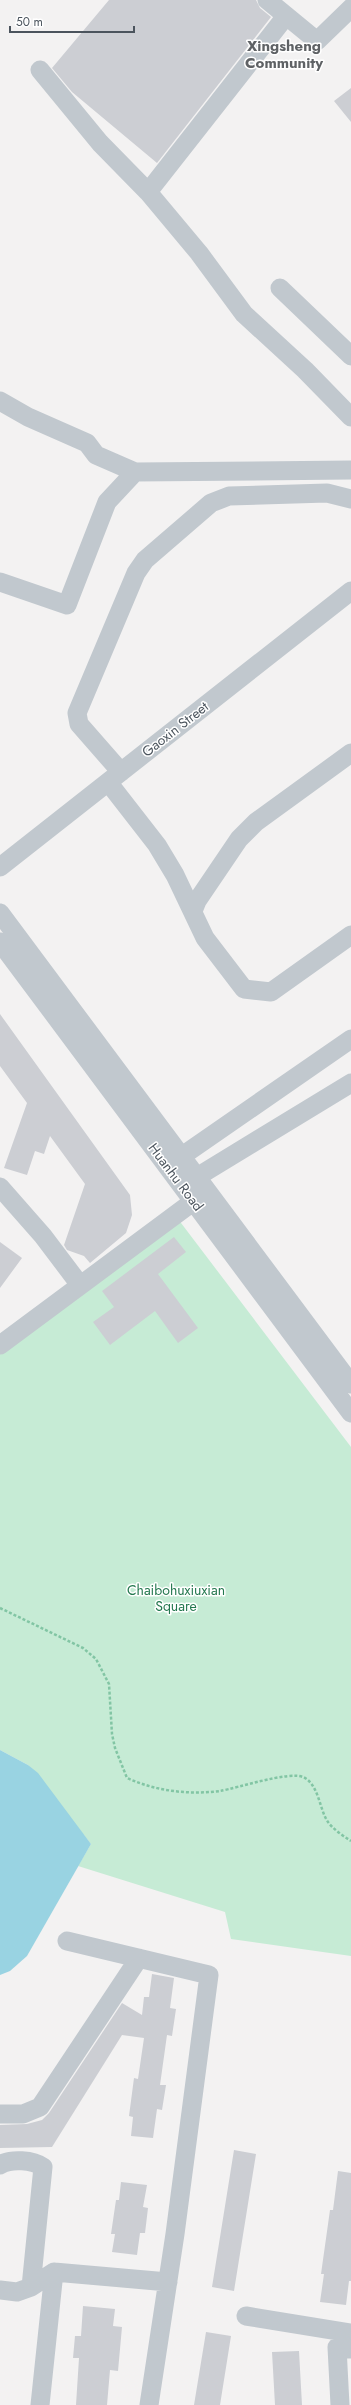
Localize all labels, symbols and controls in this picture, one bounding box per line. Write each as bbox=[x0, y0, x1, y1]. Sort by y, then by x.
scale bar bbox=[10, 8, 134, 34]
text: 50 m bbox=[16, 13, 43, 31]
district label: Xingsheng Community bbox=[245, 35, 323, 74]
street label: Gaoxin Street bbox=[138, 696, 213, 761]
street label: Huanhu Road bbox=[144, 1139, 208, 1215]
park label: Chaibohuxiuxian Square bbox=[127, 1580, 225, 1616]

